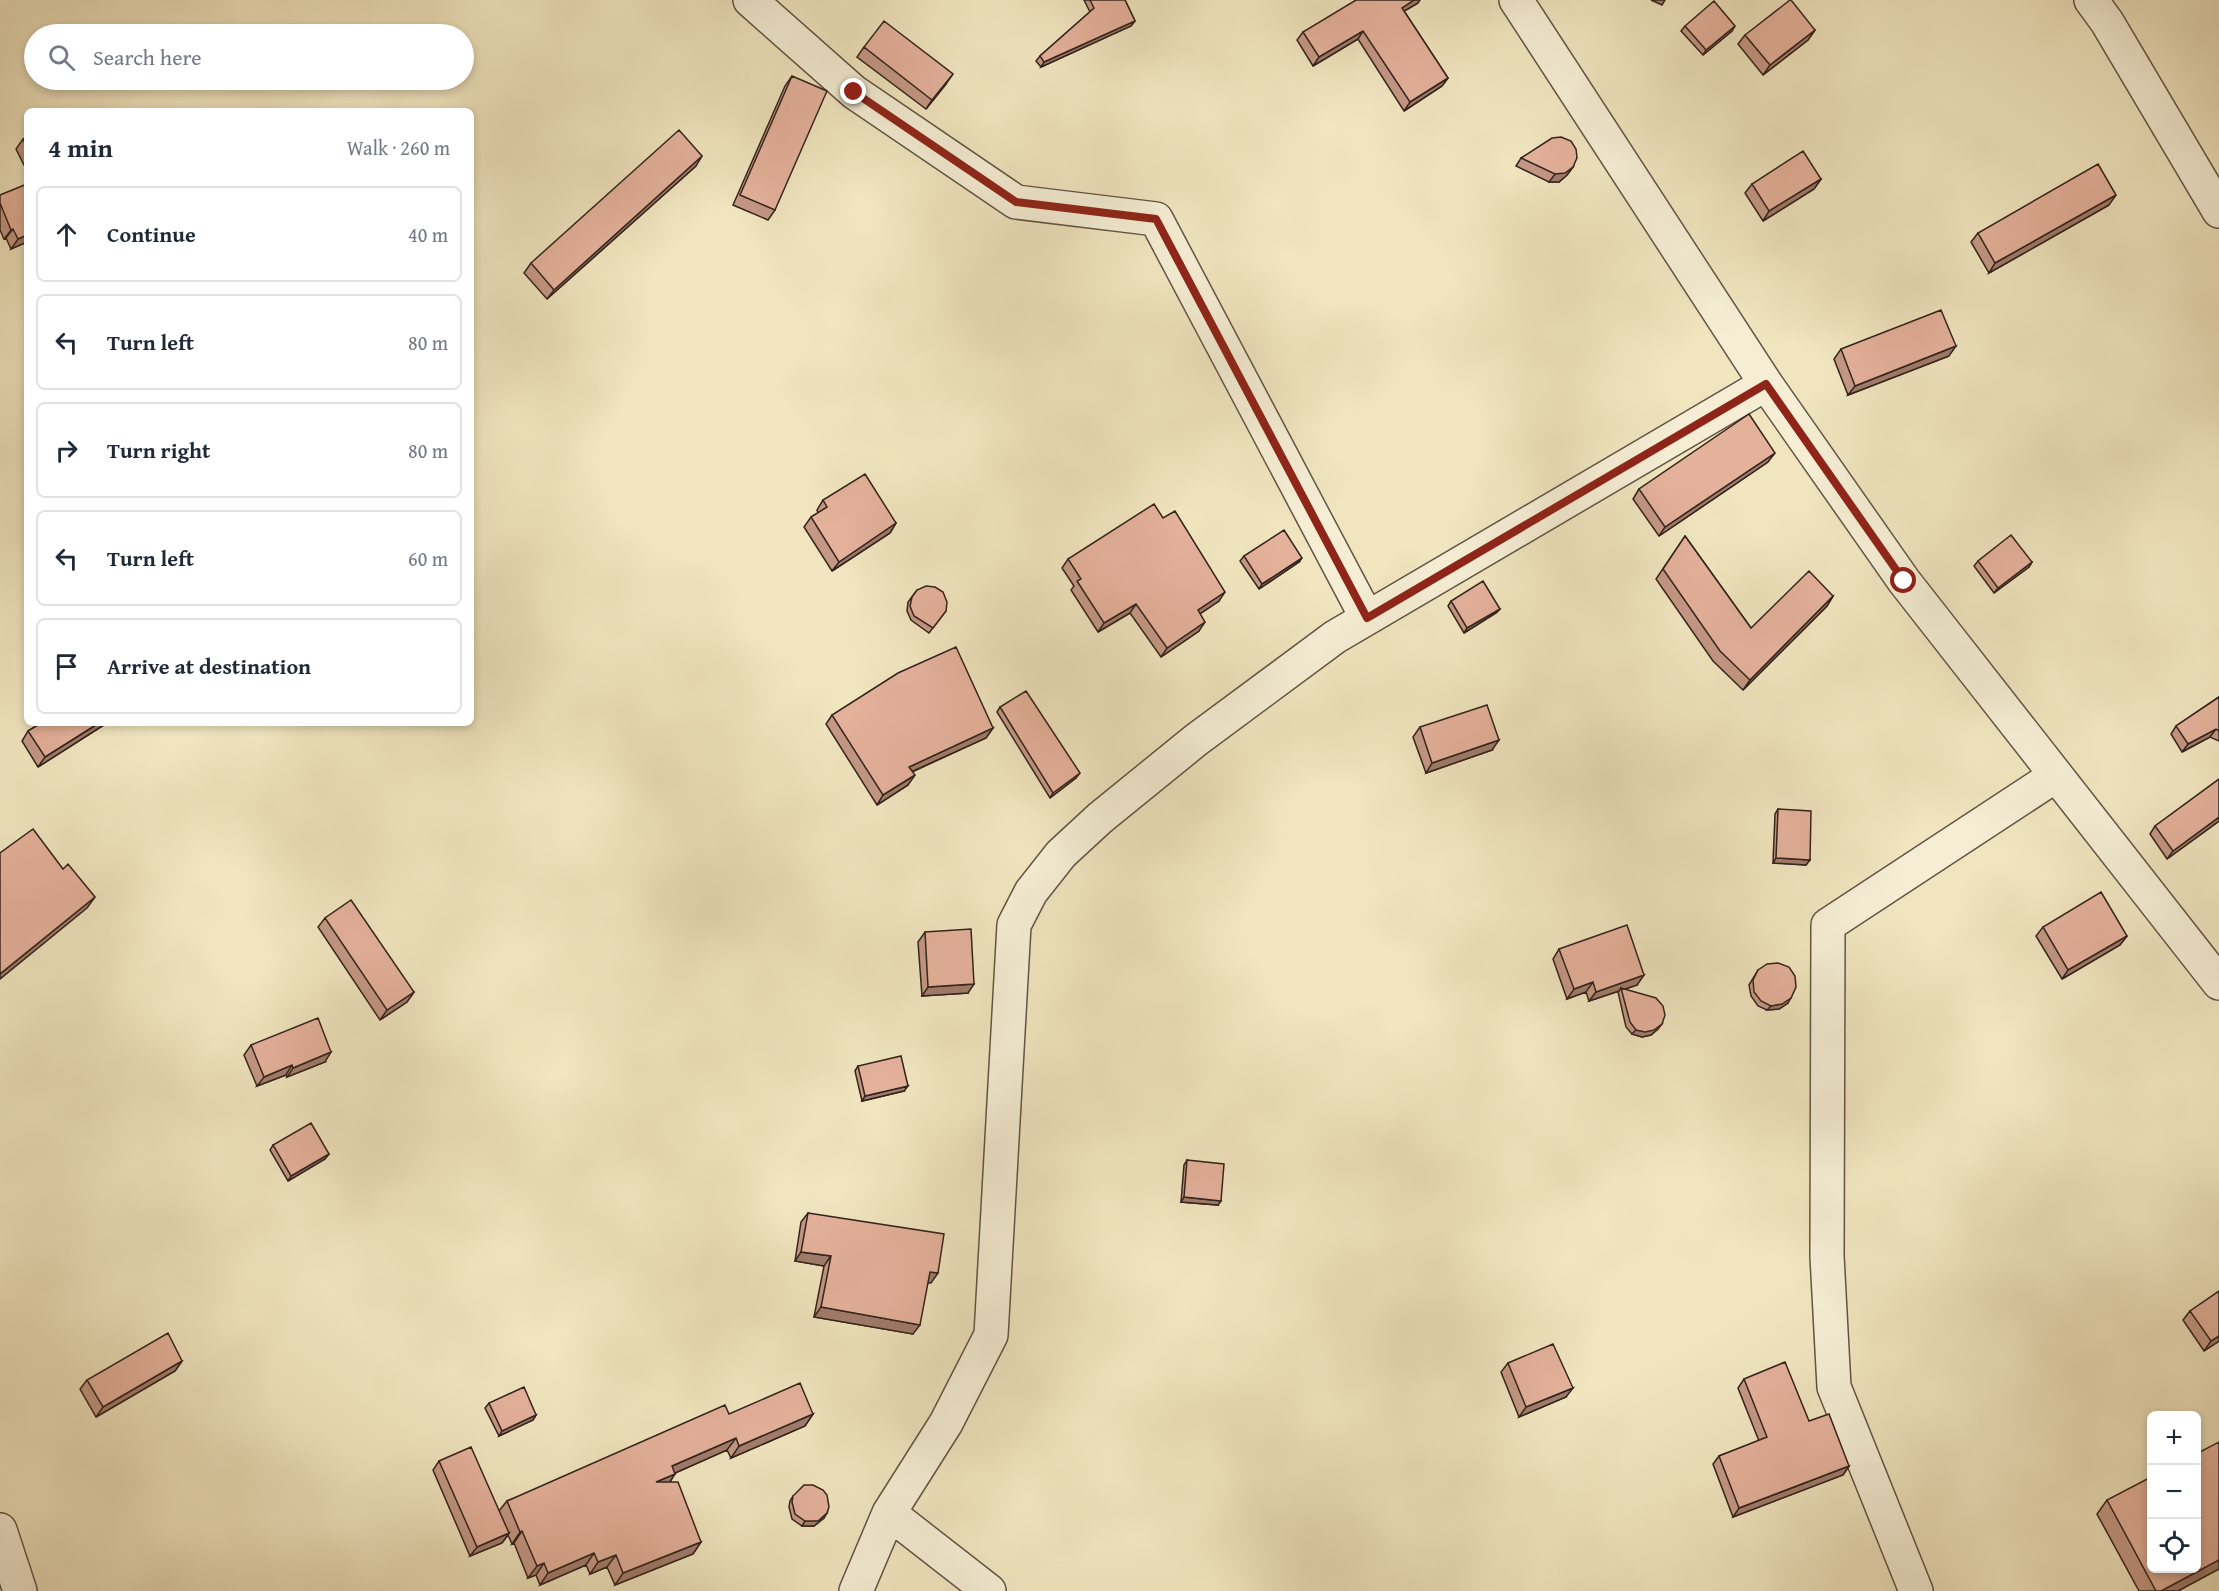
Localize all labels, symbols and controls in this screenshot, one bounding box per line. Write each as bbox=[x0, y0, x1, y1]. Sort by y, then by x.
search box bbox=[24, 24, 474, 90]
icon: search bbox=[45, 41, 78, 74]
text: Search here bbox=[93, 41, 202, 73]
route end bbox=[840, 78, 866, 104]
text: 4 min bbox=[48, 128, 113, 167]
text: Walk · 260 m bbox=[347, 133, 450, 162]
icon: ahead bbox=[50, 218, 83, 251]
text: Continue bbox=[107, 218, 196, 250]
text: 40 m bbox=[408, 220, 448, 249]
icon: left bbox=[50, 326, 83, 359]
text: Turn left bbox=[107, 326, 194, 358]
text: 80 m bbox=[408, 328, 448, 357]
icon: right bbox=[50, 434, 83, 467]
text: Turn right bbox=[107, 434, 210, 466]
text: 80 m bbox=[408, 436, 448, 465]
icon: left bbox=[50, 542, 83, 575]
text: Turn left bbox=[107, 542, 194, 574]
text: 60 m bbox=[408, 544, 448, 573]
route start bbox=[1890, 567, 1916, 593]
icon: arrive bbox=[50, 650, 83, 683]
text: Arrive at destination bbox=[107, 650, 311, 682]
map controls bbox=[2147, 1411, 2201, 1573]
button: + bbox=[2147, 1411, 2201, 1465]
button: − bbox=[2147, 1465, 2201, 1519]
button: locate bbox=[2147, 1519, 2201, 1573]

